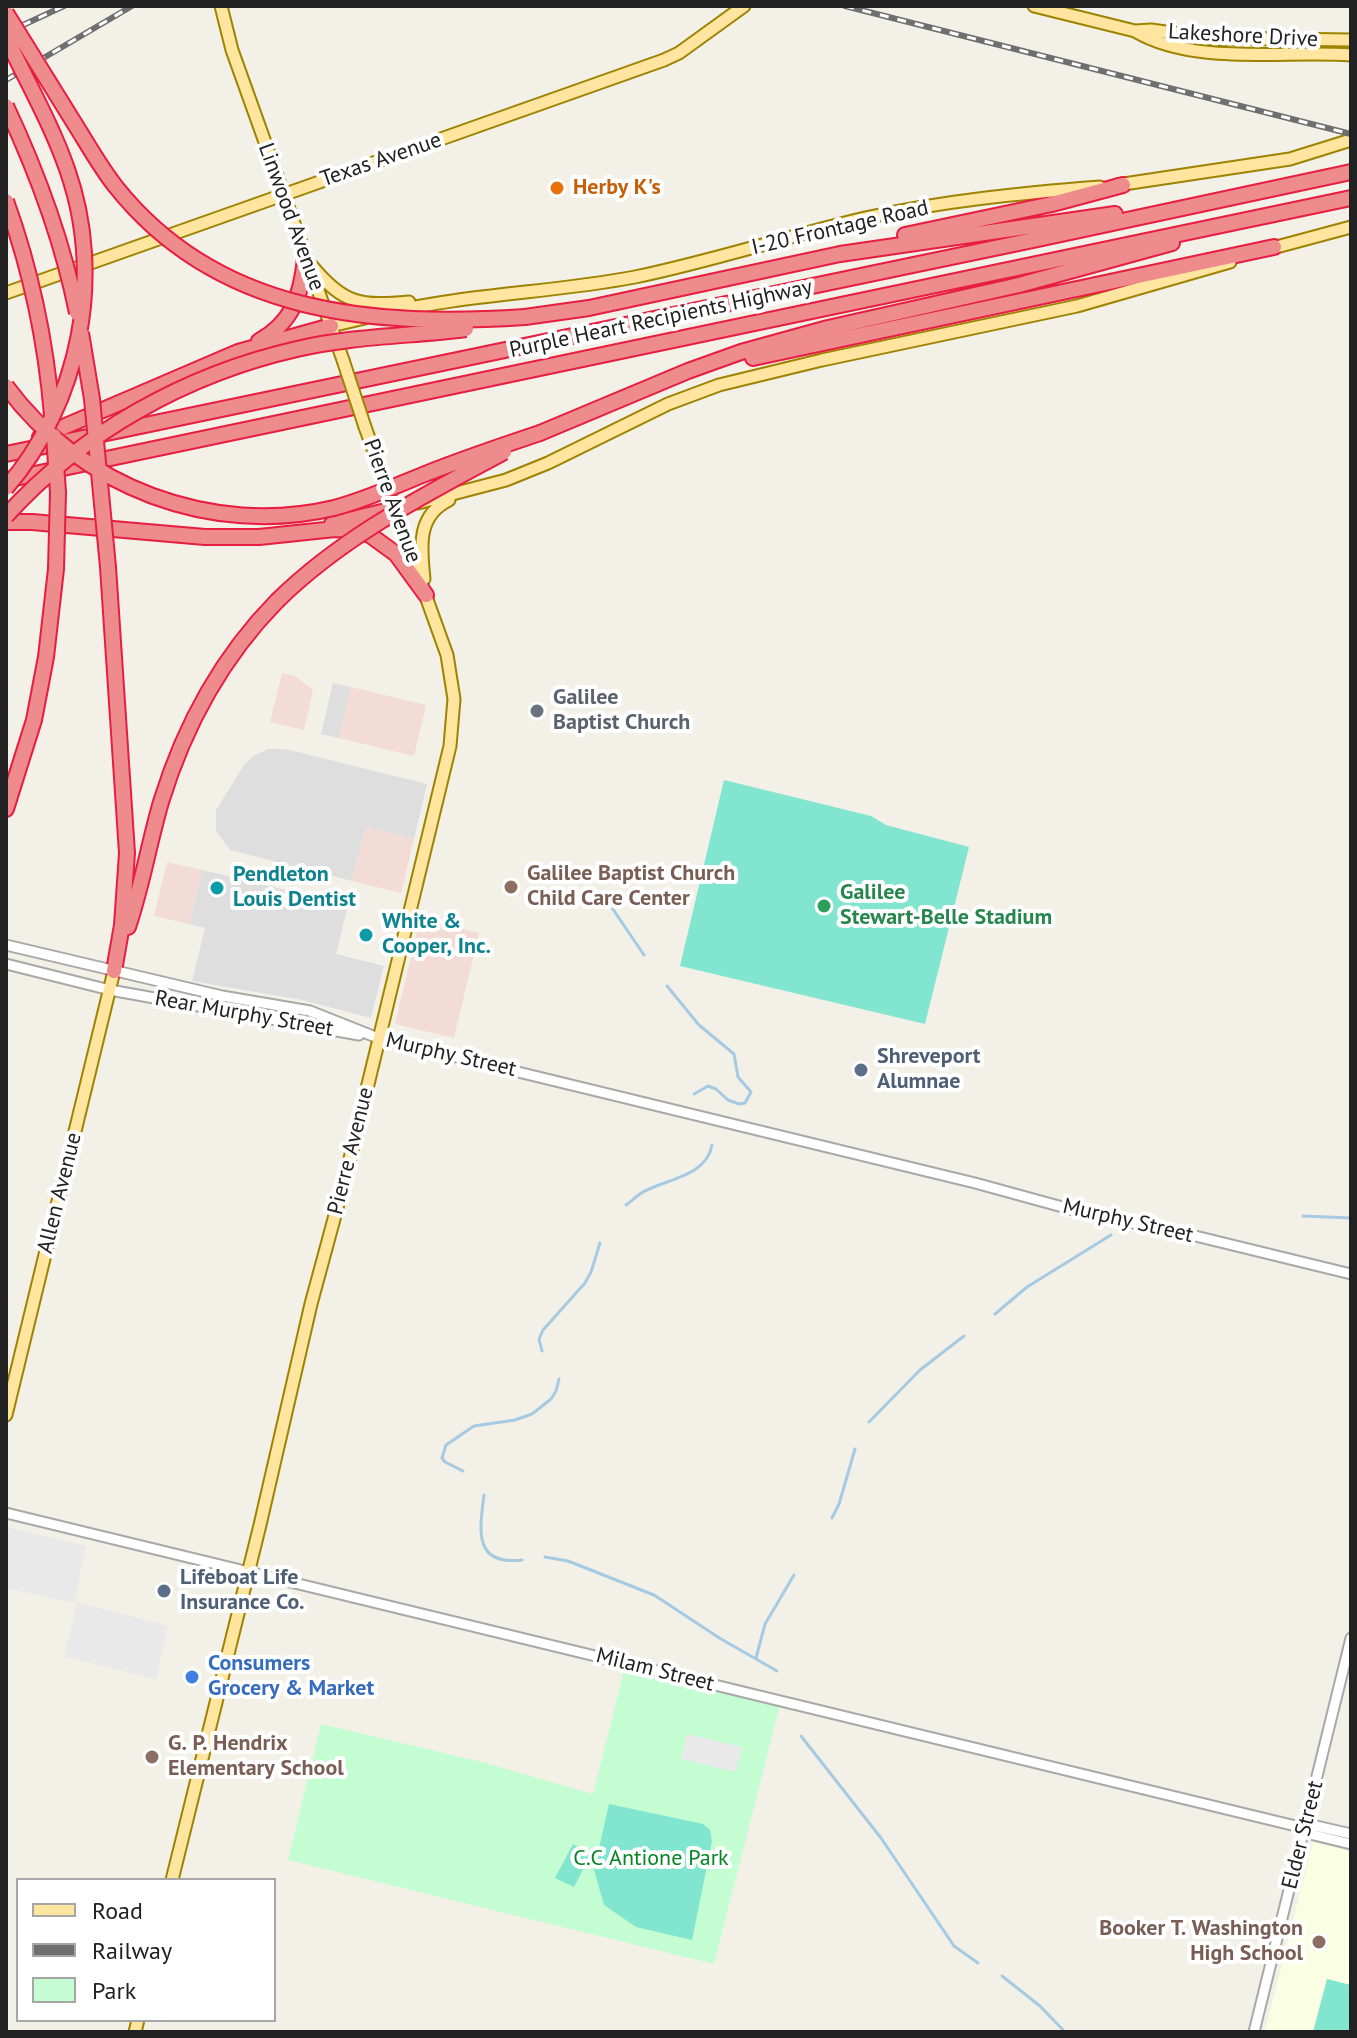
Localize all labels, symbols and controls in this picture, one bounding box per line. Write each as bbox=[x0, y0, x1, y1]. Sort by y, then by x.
street label: Lakeshore Drive bbox=[1167, 19, 1319, 53]
street label: Texas Avenue bbox=[317, 127, 445, 193]
street label: Linwood Avenue bbox=[252, 140, 330, 294]
place label: Herby K's bbox=[573, 175, 661, 201]
marker: Herby K's bbox=[548, 179, 566, 197]
street label: I-20 Frontage Road bbox=[749, 195, 931, 261]
street label: Purple Heart Recipients Highway bbox=[507, 274, 815, 364]
street label: Pierre Avenue bbox=[357, 435, 427, 567]
place label: Galilee Baptist Church bbox=[553, 685, 690, 736]
marker: Galilee Baptist Church bbox=[528, 702, 546, 720]
place label: Galilee Baptist Church Child Care Center bbox=[527, 861, 735, 912]
place label: Pendleton Louis Dentist bbox=[233, 862, 356, 914]
marker: Galilee Baptist Church Child Care Center bbox=[502, 878, 520, 896]
marker: Pendleton Louis Dentist bbox=[208, 879, 226, 897]
place label: Galilee Stewart-Belle Stadium bbox=[840, 880, 1052, 932]
marker: Galilee Stewart-Belle Stadium bbox=[815, 897, 833, 915]
place label: White & Cooper, Inc. bbox=[382, 909, 491, 960]
marker: White & Cooper, Inc. bbox=[357, 926, 375, 944]
street label: Rear Murphy Street bbox=[153, 985, 335, 1043]
street label: Murphy Street bbox=[383, 1027, 519, 1083]
place label: Shreveport Alumnae bbox=[877, 1044, 981, 1096]
marker: Shreveport Alumnae bbox=[852, 1061, 870, 1079]
street label: Pierre Avenue bbox=[322, 1085, 380, 1217]
street label: Allen Avenue bbox=[32, 1130, 88, 1256]
street label: Murphy Street bbox=[1060, 1193, 1196, 1249]
place label: Lifeboat Life Insurance Co. bbox=[180, 1565, 304, 1616]
marker: Lifeboat Life Insurance Co. bbox=[155, 1582, 173, 1600]
street label: Milam Street bbox=[593, 1643, 717, 1697]
place label: Consumers Grocery & Market bbox=[208, 1651, 374, 1702]
marker: Consumers Grocery & Market bbox=[183, 1668, 201, 1686]
place label: G. P. Hendrix Elementary School bbox=[168, 1731, 344, 1782]
marker: G. P. Hendrix Elementary School bbox=[143, 1748, 161, 1766]
street label: Elder Street bbox=[1277, 1778, 1329, 1892]
park label: C.C Antione Park bbox=[573, 1846, 729, 1872]
legend bbox=[16, 1878, 276, 2022]
text: Road bbox=[92, 1895, 143, 1926]
place label: Booker T. Washington High School bbox=[1099, 1916, 1303, 1968]
marker: Booker T. Washington High School bbox=[1310, 1933, 1328, 1951]
text: Railway bbox=[92, 1935, 172, 1966]
text: Park bbox=[92, 1975, 136, 2006]

